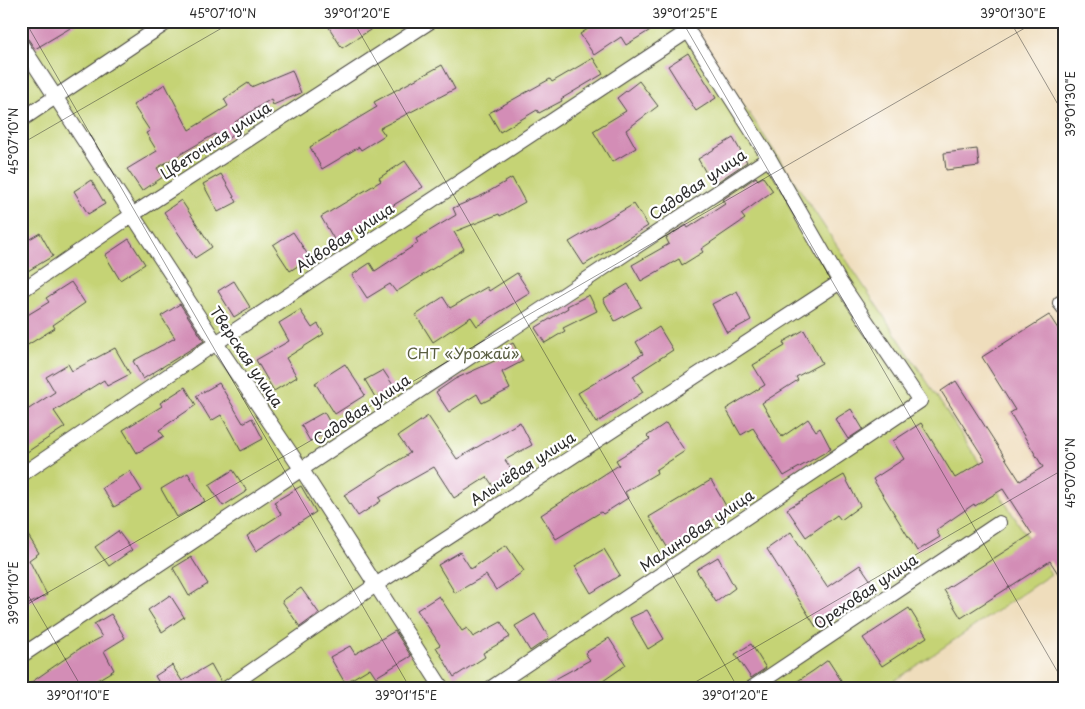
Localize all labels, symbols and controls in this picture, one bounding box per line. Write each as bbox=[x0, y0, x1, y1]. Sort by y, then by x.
text: 45°07'10"N bbox=[190, 4, 256, 22]
text: 39°01'20"E bbox=[324, 4, 390, 22]
text: 39°01'25"E bbox=[652, 4, 718, 22]
text: 39°01'30"E bbox=[980, 4, 1046, 22]
text: 39°01'30"E bbox=[1061, 71, 1079, 137]
street label: Цветочная улица bbox=[155, 95, 276, 184]
text: 45°07'10"N bbox=[4, 108, 22, 174]
street label: Садовая улица bbox=[644, 142, 751, 225]
street label: Айвовая улица bbox=[290, 196, 399, 277]
street label: Тверская улица bbox=[205, 301, 290, 412]
park label: СНТ «Урожай» bbox=[407, 341, 520, 364]
street label: Садовая улица bbox=[308, 367, 415, 450]
street label: Алычёвая улица bbox=[465, 425, 580, 510]
text: 45°07'00"N bbox=[1061, 438, 1079, 508]
street label: Малиновая улица bbox=[634, 483, 758, 577]
street label: Ореховая улица bbox=[808, 547, 922, 634]
text: 39°01'10"E bbox=[4, 561, 22, 625]
text: 39°01'10"E bbox=[46, 686, 110, 704]
text: 39°01'15"E bbox=[375, 686, 437, 704]
text: 39°01'20"E bbox=[702, 686, 768, 704]

